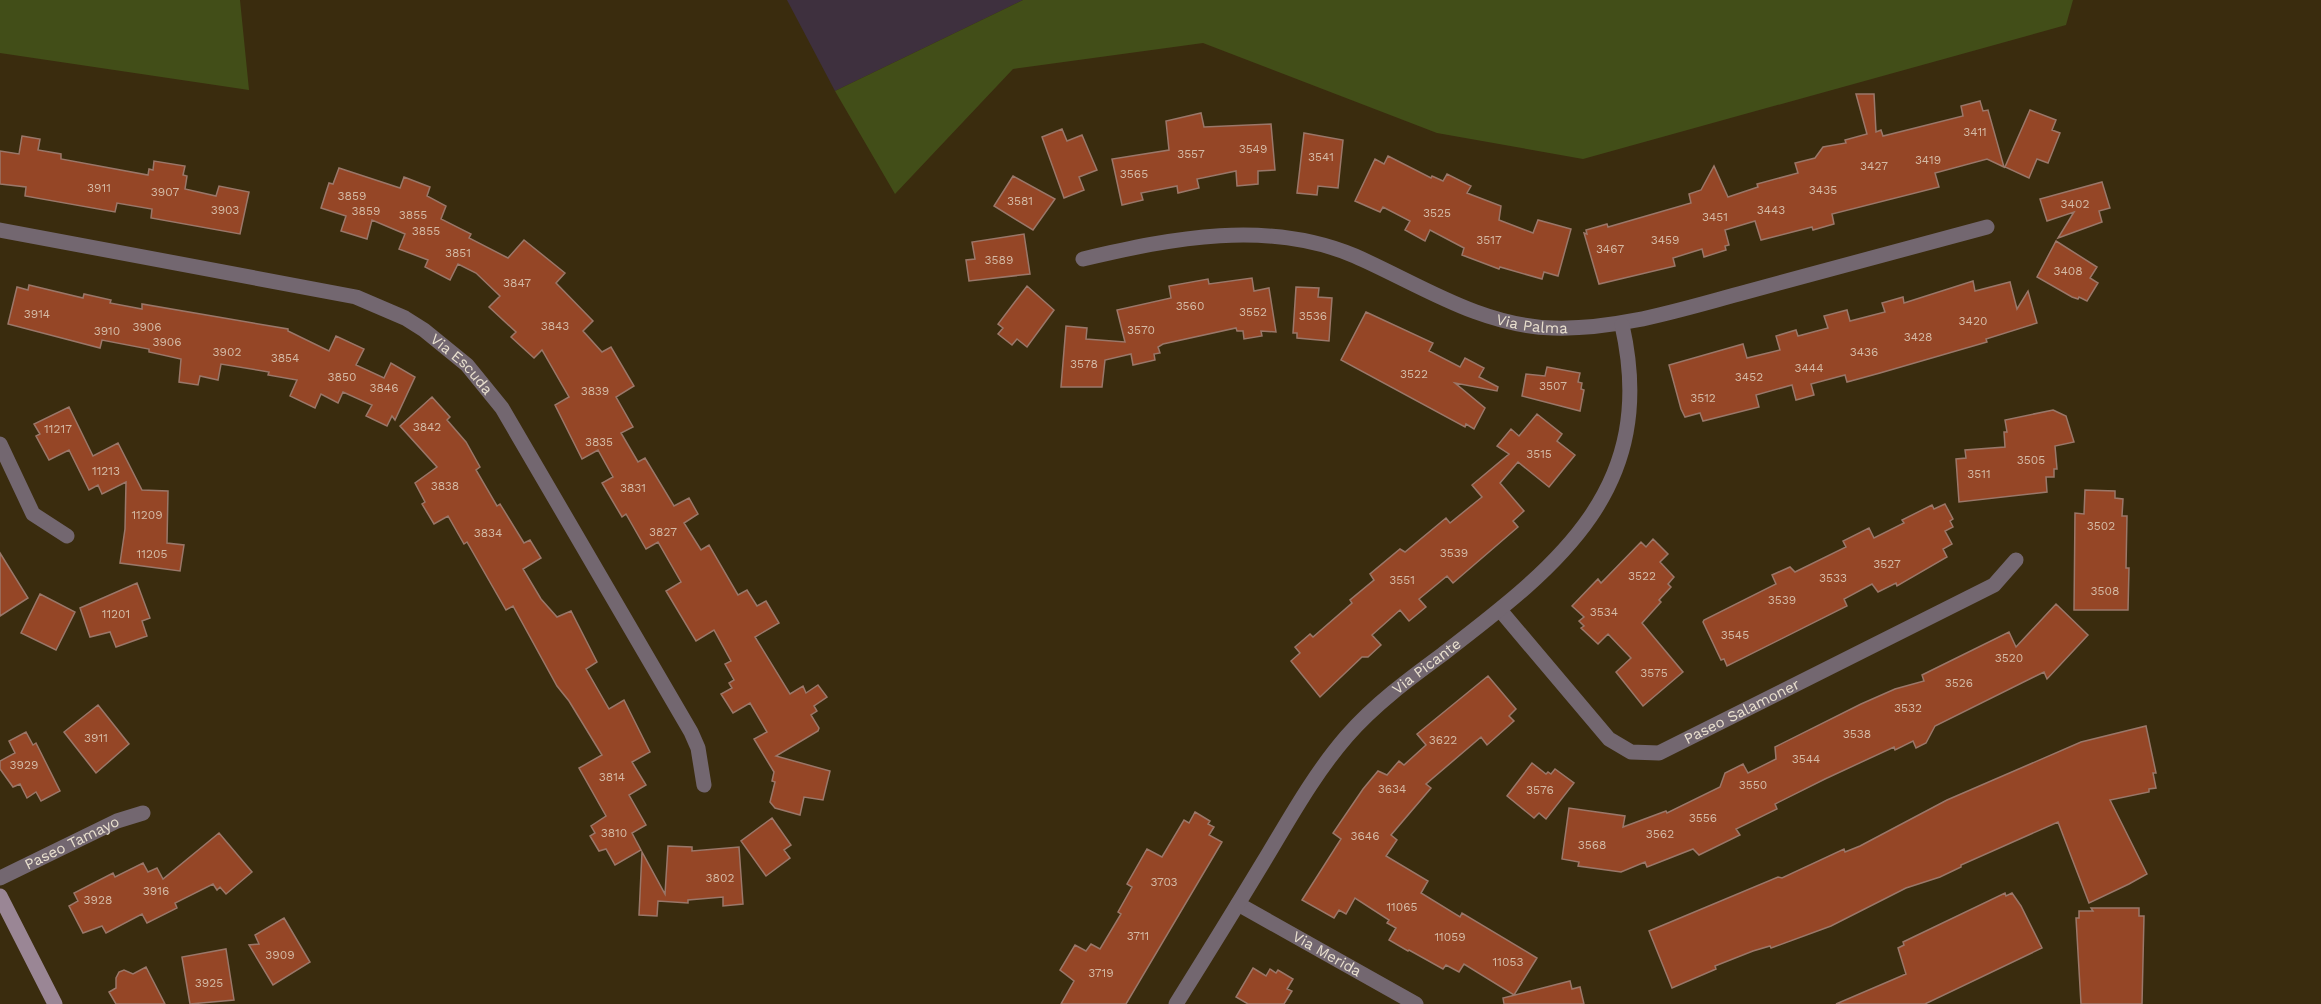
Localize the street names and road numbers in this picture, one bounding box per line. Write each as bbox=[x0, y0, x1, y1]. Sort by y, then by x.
street label: Via Palma bbox=[1494, 310, 1568, 337]
street label: Via Escuda bbox=[427, 330, 497, 399]
street label: Via Picante bbox=[1389, 635, 1464, 698]
street label: Paseo Salamoner bbox=[1681, 675, 1802, 748]
street label: Paseo Tamayo bbox=[22, 812, 122, 874]
street label: Via Merida bbox=[1289, 927, 1365, 981]

